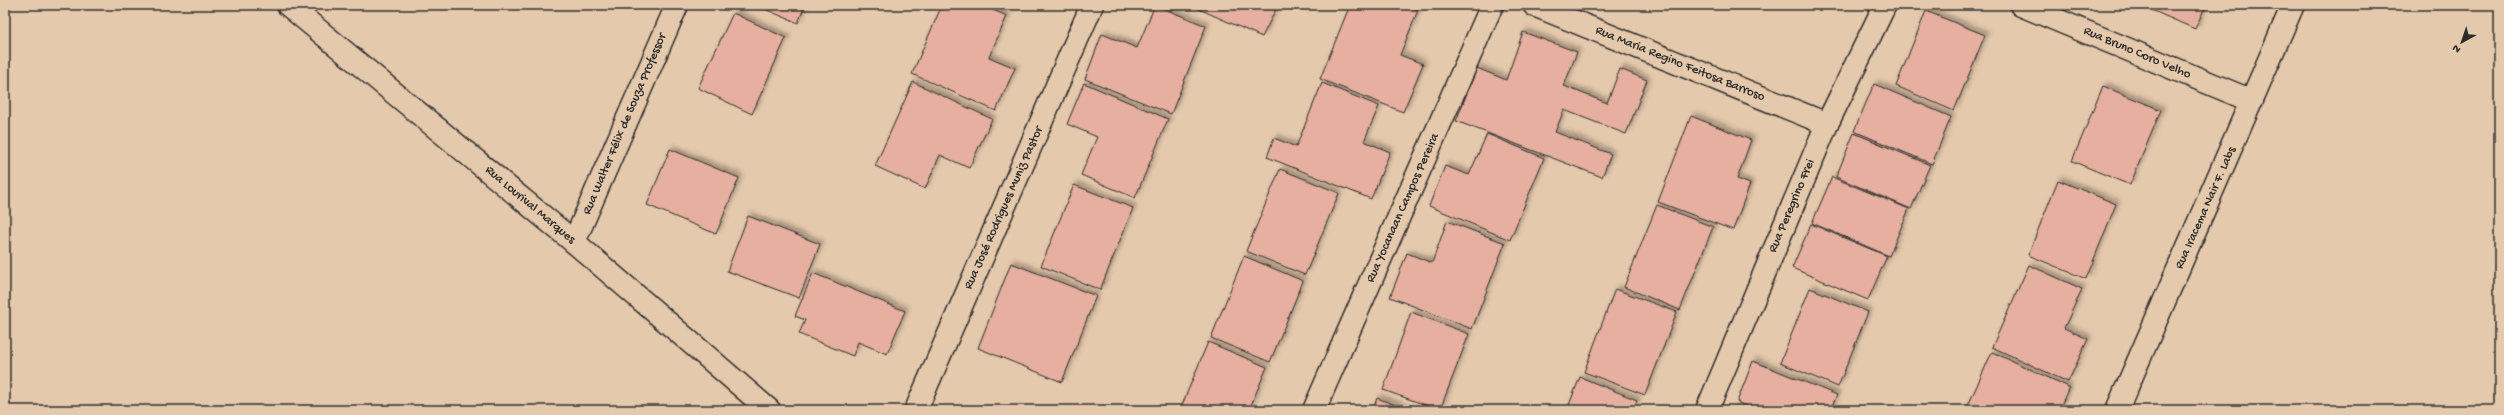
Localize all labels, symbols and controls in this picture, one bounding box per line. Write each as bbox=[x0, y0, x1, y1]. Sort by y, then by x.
north arrow bbox=[2442, 22, 2482, 62]
street label: Rua Maria Regino Feitosa Barroso bbox=[1593, 23, 1767, 105]
street label: Rua Bruno Coro Velho bbox=[2081, 24, 2193, 83]
street label: Rua Walter Félix de Souza Professor bbox=[580, 30, 671, 217]
text: N bbox=[2450, 41, 2463, 55]
street label: Rua José Rodrigues Muniz Pastor bbox=[961, 123, 1047, 292]
street label: Rua Yocanaan Campos Pereira bbox=[1363, 130, 1443, 285]
street label: Rua Iracema Nair F. Labs bbox=[2172, 143, 2240, 272]
street label: Rua Peregrino Frei bbox=[1766, 157, 1819, 255]
street label: Rua Lourival Marques bbox=[482, 163, 579, 248]

